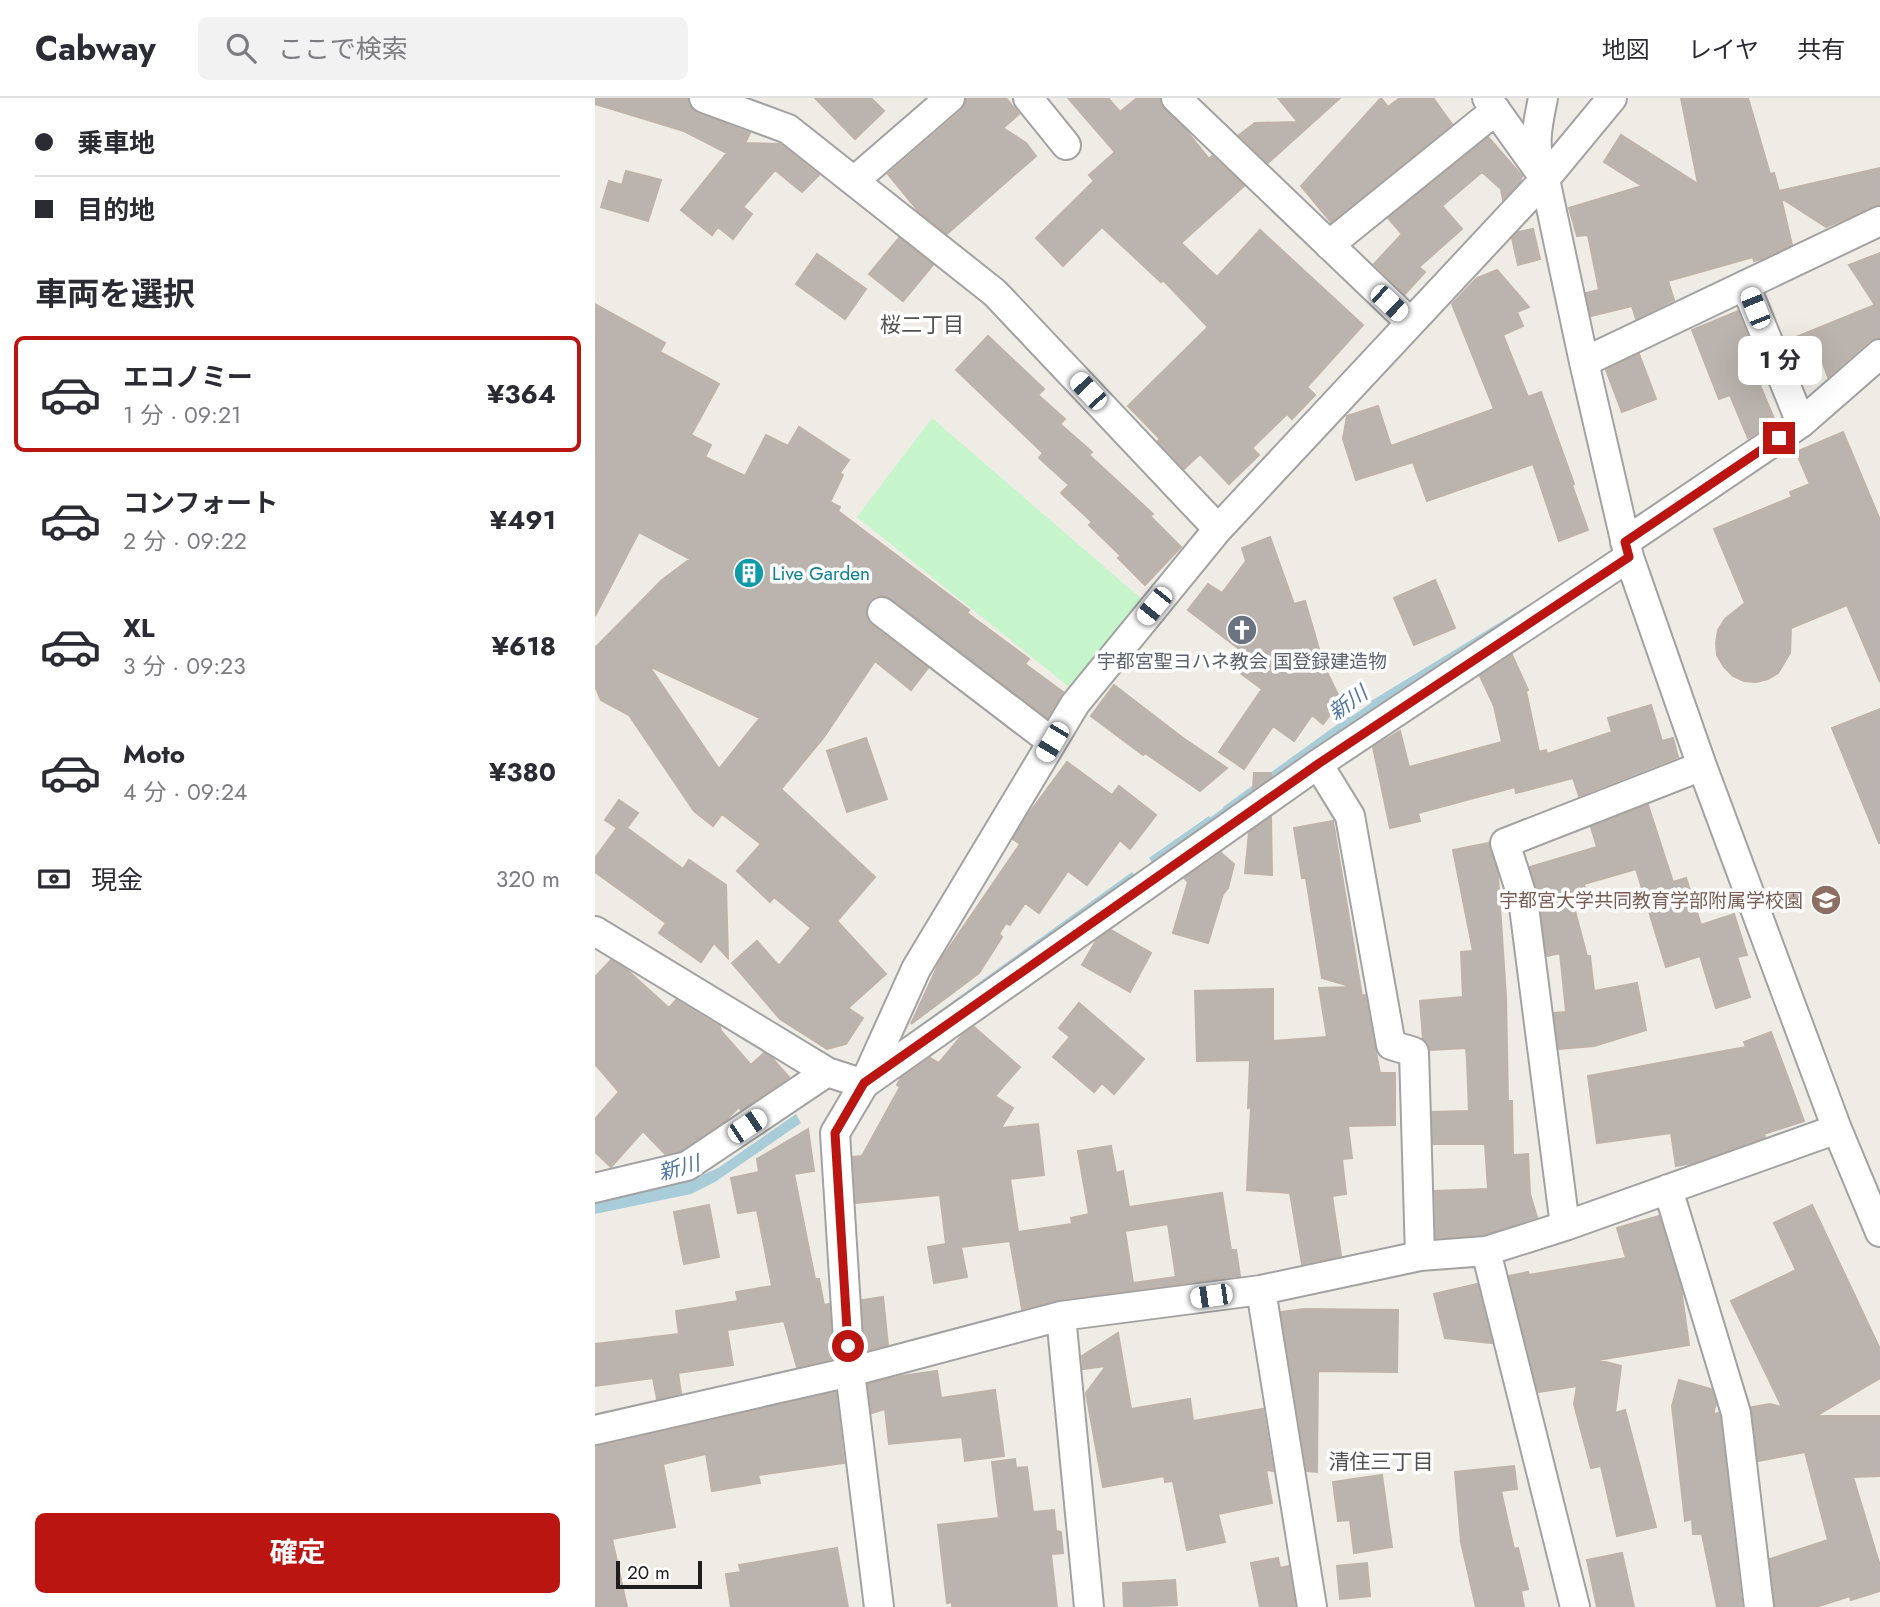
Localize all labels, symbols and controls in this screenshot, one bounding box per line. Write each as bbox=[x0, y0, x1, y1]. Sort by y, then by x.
search box bbox=[198, 17, 688, 80]
text: Cabway bbox=[35, 25, 156, 72]
icon: search bbox=[222, 29, 260, 67]
text: ここで検索 bbox=[278, 30, 408, 68]
text: 地図 bbox=[1602, 32, 1650, 67]
text: レイヤ bbox=[1688, 32, 1759, 67]
text: 共有 bbox=[1797, 32, 1845, 67]
text: 乗車地 bbox=[77, 124, 155, 162]
text: 目的地 bbox=[77, 191, 155, 229]
text: 車両を選択 bbox=[35, 271, 195, 317]
car bbox=[1367, 281, 1412, 325]
car bbox=[1738, 285, 1773, 331]
district label: 桜二丁目 bbox=[880, 310, 964, 340]
callout: 1 分 bbox=[1737, 336, 1821, 386]
text: 1 分 bbox=[1759, 343, 1801, 377]
text: エコノミー bbox=[123, 358, 253, 396]
icon: car bbox=[39, 363, 102, 426]
car bbox=[1066, 368, 1111, 414]
text: ¥364 bbox=[487, 375, 556, 413]
text: 1 分 · 09:21 bbox=[123, 398, 241, 432]
route end bbox=[1763, 422, 1795, 454]
text: コンフォート bbox=[123, 484, 278, 522]
icon: car bbox=[39, 489, 102, 552]
text: ¥491 bbox=[490, 501, 556, 539]
text: 2 分 · 09:22 bbox=[123, 524, 247, 558]
building icon: Live Garden bbox=[732, 556, 766, 590]
place label: Live Garden bbox=[772, 560, 870, 587]
car bbox=[1133, 583, 1176, 629]
text: XL bbox=[123, 609, 155, 647]
church icon: 宇都宮聖ヨハネ教会 国登録建造物 bbox=[1225, 613, 1259, 647]
icon: car bbox=[39, 615, 102, 678]
text: ¥618 bbox=[492, 627, 556, 665]
place label: 宇都宮聖ヨハネ教会 国登録建造物 bbox=[1097, 648, 1387, 675]
text: 3 分 · 09:23 bbox=[123, 649, 246, 683]
water label: 新川 bbox=[1322, 677, 1375, 727]
car bbox=[1033, 719, 1072, 765]
text: Moto bbox=[123, 735, 185, 773]
icon: car bbox=[39, 741, 102, 804]
text: ¥380 bbox=[489, 753, 556, 791]
text: 4 分 · 09:24 bbox=[123, 775, 247, 809]
icon: cash bbox=[35, 860, 73, 898]
text: 現金 bbox=[91, 861, 143, 899]
text: 320 m bbox=[496, 862, 560, 896]
school or university icon: 宇都宮大学共同教育学部附属学校園 bbox=[1809, 883, 1843, 917]
place label: 宇都宮大学共同教育学部附属学校園 bbox=[1499, 887, 1803, 914]
car bbox=[724, 1106, 771, 1146]
water label: 新川 bbox=[655, 1148, 705, 1188]
car bbox=[1189, 1283, 1234, 1309]
route start bbox=[832, 1330, 864, 1362]
district label: 清住三丁目 bbox=[1329, 1447, 1434, 1477]
button: 確定 bbox=[35, 1513, 560, 1593]
scale bar bbox=[616, 1558, 702, 1590]
text: 20 m bbox=[627, 1559, 670, 1586]

